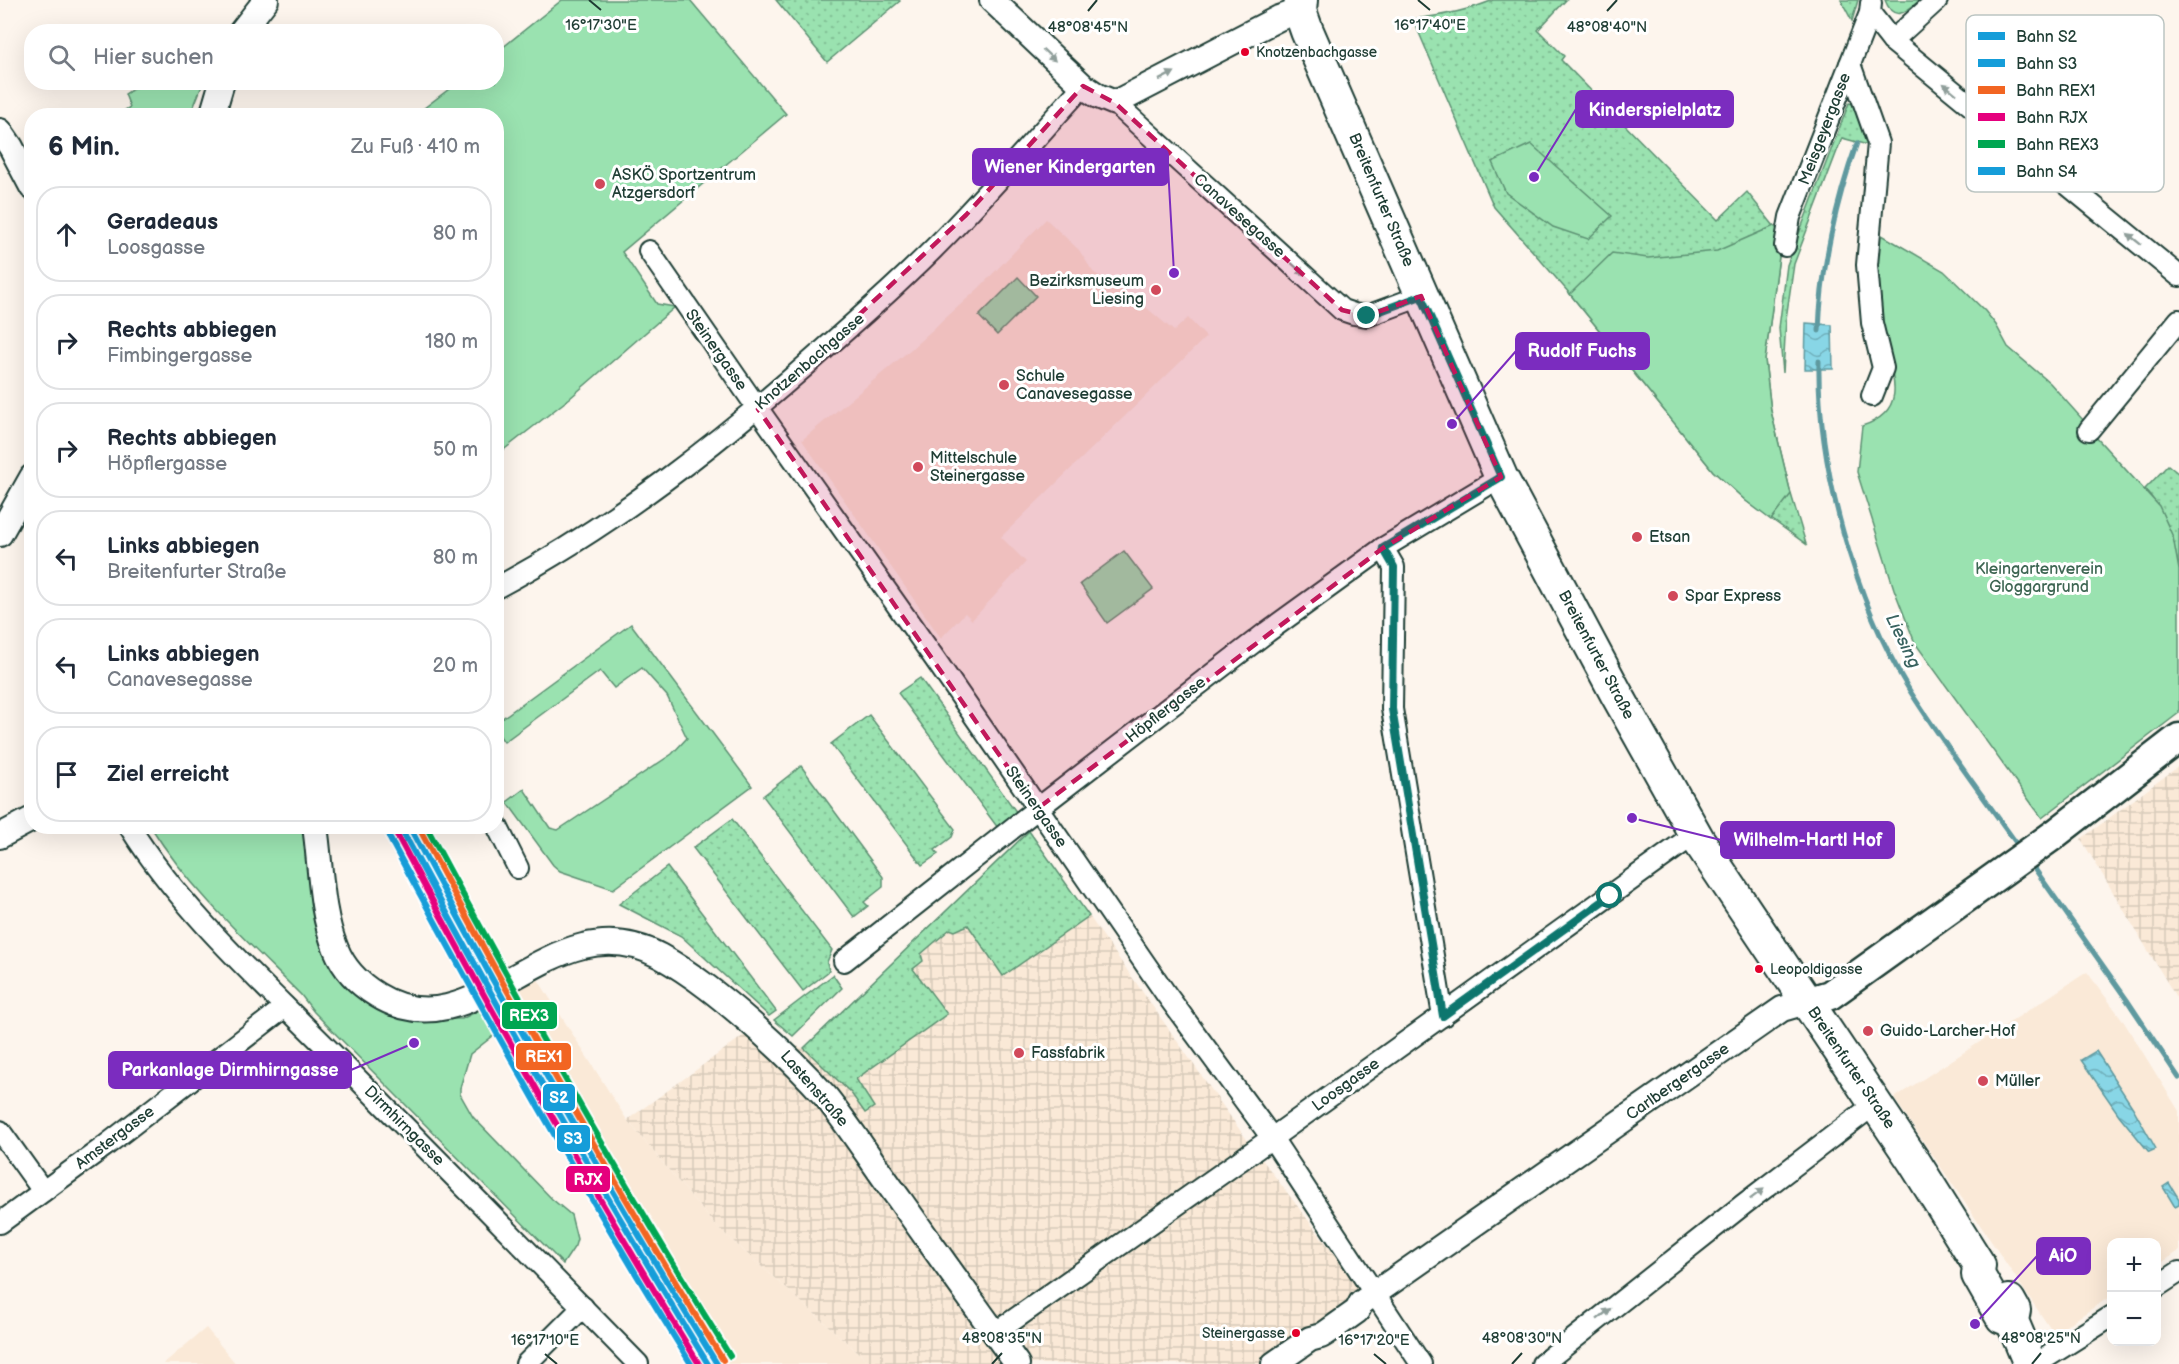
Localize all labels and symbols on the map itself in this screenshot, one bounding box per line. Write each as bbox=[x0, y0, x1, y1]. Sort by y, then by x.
legend bbox=[1966, 15, 2164, 192]
text: 16°17'30"E bbox=[565, 16, 637, 35]
text: 16°17'40"E bbox=[1394, 16, 1466, 35]
text: 48°08'45"N bbox=[1048, 18, 1128, 37]
text: 48°08'40"N bbox=[1567, 18, 1647, 37]
text: Bahn S2 bbox=[2016, 28, 2078, 47]
place label: Knotzenbachgasse bbox=[1256, 44, 1377, 61]
marker: Knotzenbachgasse bbox=[1239, 46, 1251, 58]
one-way arrow bbox=[1042, 47, 1056, 61]
text: Bahn S3 bbox=[2016, 55, 2078, 74]
street label: Meisgeyergasse bbox=[1795, 70, 1855, 188]
one-way arrow bbox=[1158, 71, 1175, 81]
text: Bahn REX1 bbox=[2016, 82, 2095, 101]
one-way arrow bbox=[1943, 83, 1958, 96]
callout: Kinderspielplatz bbox=[1576, 91, 1733, 127]
text: Kinderspielplatz bbox=[1589, 100, 1722, 121]
text: Bahn RJX bbox=[2016, 109, 2088, 128]
street label: Breitenfurter Straße bbox=[1344, 130, 1418, 270]
text: Bahn REX3 bbox=[2016, 136, 2099, 155]
callout: Wiener Kindergarten bbox=[973, 149, 1168, 185]
text: Wiener Kindergarten bbox=[984, 157, 1156, 178]
text: Bahn S4 bbox=[2016, 163, 2078, 182]
place label: ASKÖ Sportzentrum Atzgersdorf bbox=[612, 164, 756, 203]
street label: Canavesegasse bbox=[1189, 170, 1289, 262]
marker: ASKÖ Sportzentrum Atzgersdorf bbox=[593, 177, 607, 191]
one-way arrow bbox=[2126, 233, 2142, 246]
one-way arrow bbox=[1290, 262, 1305, 276]
place label: Bezirksmuseum Liesing bbox=[1029, 272, 1144, 309]
marker: Bezirksmuseum Liesing bbox=[1149, 283, 1163, 297]
route end bbox=[1353, 302, 1379, 328]
street label: Steinergasse bbox=[681, 306, 751, 395]
street label: Knotzenbachgasse bbox=[752, 309, 869, 415]
callout: Rudolf Fuchs bbox=[1516, 333, 1649, 369]
text: Rudolf Fuchs bbox=[1528, 341, 1637, 362]
place label: Schule Canavesegasse bbox=[1016, 367, 1133, 404]
marker: Schule Canavesegasse bbox=[997, 378, 1011, 392]
place label: Mittelschule Steinergasse bbox=[930, 449, 1025, 486]
marker: Mittelschule Steinergasse bbox=[911, 460, 925, 474]
place label: Etsan bbox=[1649, 528, 1690, 547]
marker: Etsan bbox=[1630, 530, 1644, 544]
park label: Kleingartenverein Gloggargrund bbox=[1975, 560, 2103, 597]
street label: Breitenfurter Straße bbox=[1554, 587, 1638, 723]
place label: Spar Express bbox=[1685, 587, 1781, 606]
marker: Spar Express bbox=[1666, 589, 1680, 603]
water label: Liesing bbox=[1881, 611, 1925, 671]
street label: Höpflergasse bbox=[1122, 673, 1210, 747]
street label: Steinergasse bbox=[1001, 763, 1071, 852]
callout: Wilhelm-Hartl Hof bbox=[1721, 822, 1894, 858]
text: Wilhelm-Hartl Hof bbox=[1734, 830, 1883, 851]
route start bbox=[1596, 882, 1622, 908]
place label: Leopoldigasse bbox=[1770, 961, 1862, 978]
marker: Leopoldigasse bbox=[1753, 963, 1765, 975]
line badge: REX3 bbox=[501, 1001, 558, 1030]
street label: Breitenfurter Straße bbox=[1803, 1003, 1899, 1133]
text: REX3 bbox=[509, 1007, 549, 1026]
place label: Guido-Larcher-Hof bbox=[1880, 1022, 2016, 1041]
marker: Guido-Larcher-Hof bbox=[1861, 1024, 1875, 1038]
street label: Carlbergergasse bbox=[1623, 1039, 1734, 1125]
line badge: REX1 bbox=[515, 1042, 572, 1071]
place label: Fassfabrik bbox=[1031, 1044, 1105, 1063]
marker: Fassfabrik bbox=[1012, 1046, 1026, 1060]
street label: Lastenstraße bbox=[776, 1047, 852, 1131]
text: REX1 bbox=[525, 1048, 563, 1067]
callout: Parkanlage Dirmhirngasse bbox=[109, 1052, 351, 1088]
street label: Loosgasse bbox=[1309, 1054, 1384, 1116]
text: Parkanlage Dirmhirngasse bbox=[121, 1060, 339, 1081]
place label: Müller bbox=[1995, 1072, 2040, 1091]
marker: Müller bbox=[1976, 1074, 1990, 1088]
street label: Dirmhirngasse bbox=[360, 1082, 448, 1170]
line badge: S2 bbox=[542, 1083, 576, 1112]
text: S2 bbox=[549, 1089, 569, 1108]
street label: Amstergasse bbox=[72, 1102, 159, 1174]
line badge: S3 bbox=[556, 1124, 591, 1153]
text: S3 bbox=[563, 1130, 583, 1149]
line badge: RJX bbox=[565, 1165, 611, 1193]
text: RJX bbox=[573, 1171, 603, 1190]
one-way arrow bbox=[1750, 1188, 1765, 1200]
callout: AiO bbox=[2037, 1238, 2090, 1274]
text: AiO bbox=[2048, 1246, 2077, 1267]
one-way arrow bbox=[1596, 1309, 1611, 1321]
place label: Steinergasse bbox=[1202, 1325, 1285, 1342]
marker: Steinergasse bbox=[1290, 1327, 1302, 1339]
text: 48°08'35"N bbox=[962, 1329, 1042, 1348]
text: 48°08'30"N bbox=[1482, 1329, 1562, 1348]
text: 48°08'25"N bbox=[2001, 1329, 2081, 1348]
text: 16°17'10"E bbox=[511, 1331, 579, 1350]
text: 16°17'20"E bbox=[1338, 1331, 1410, 1350]

